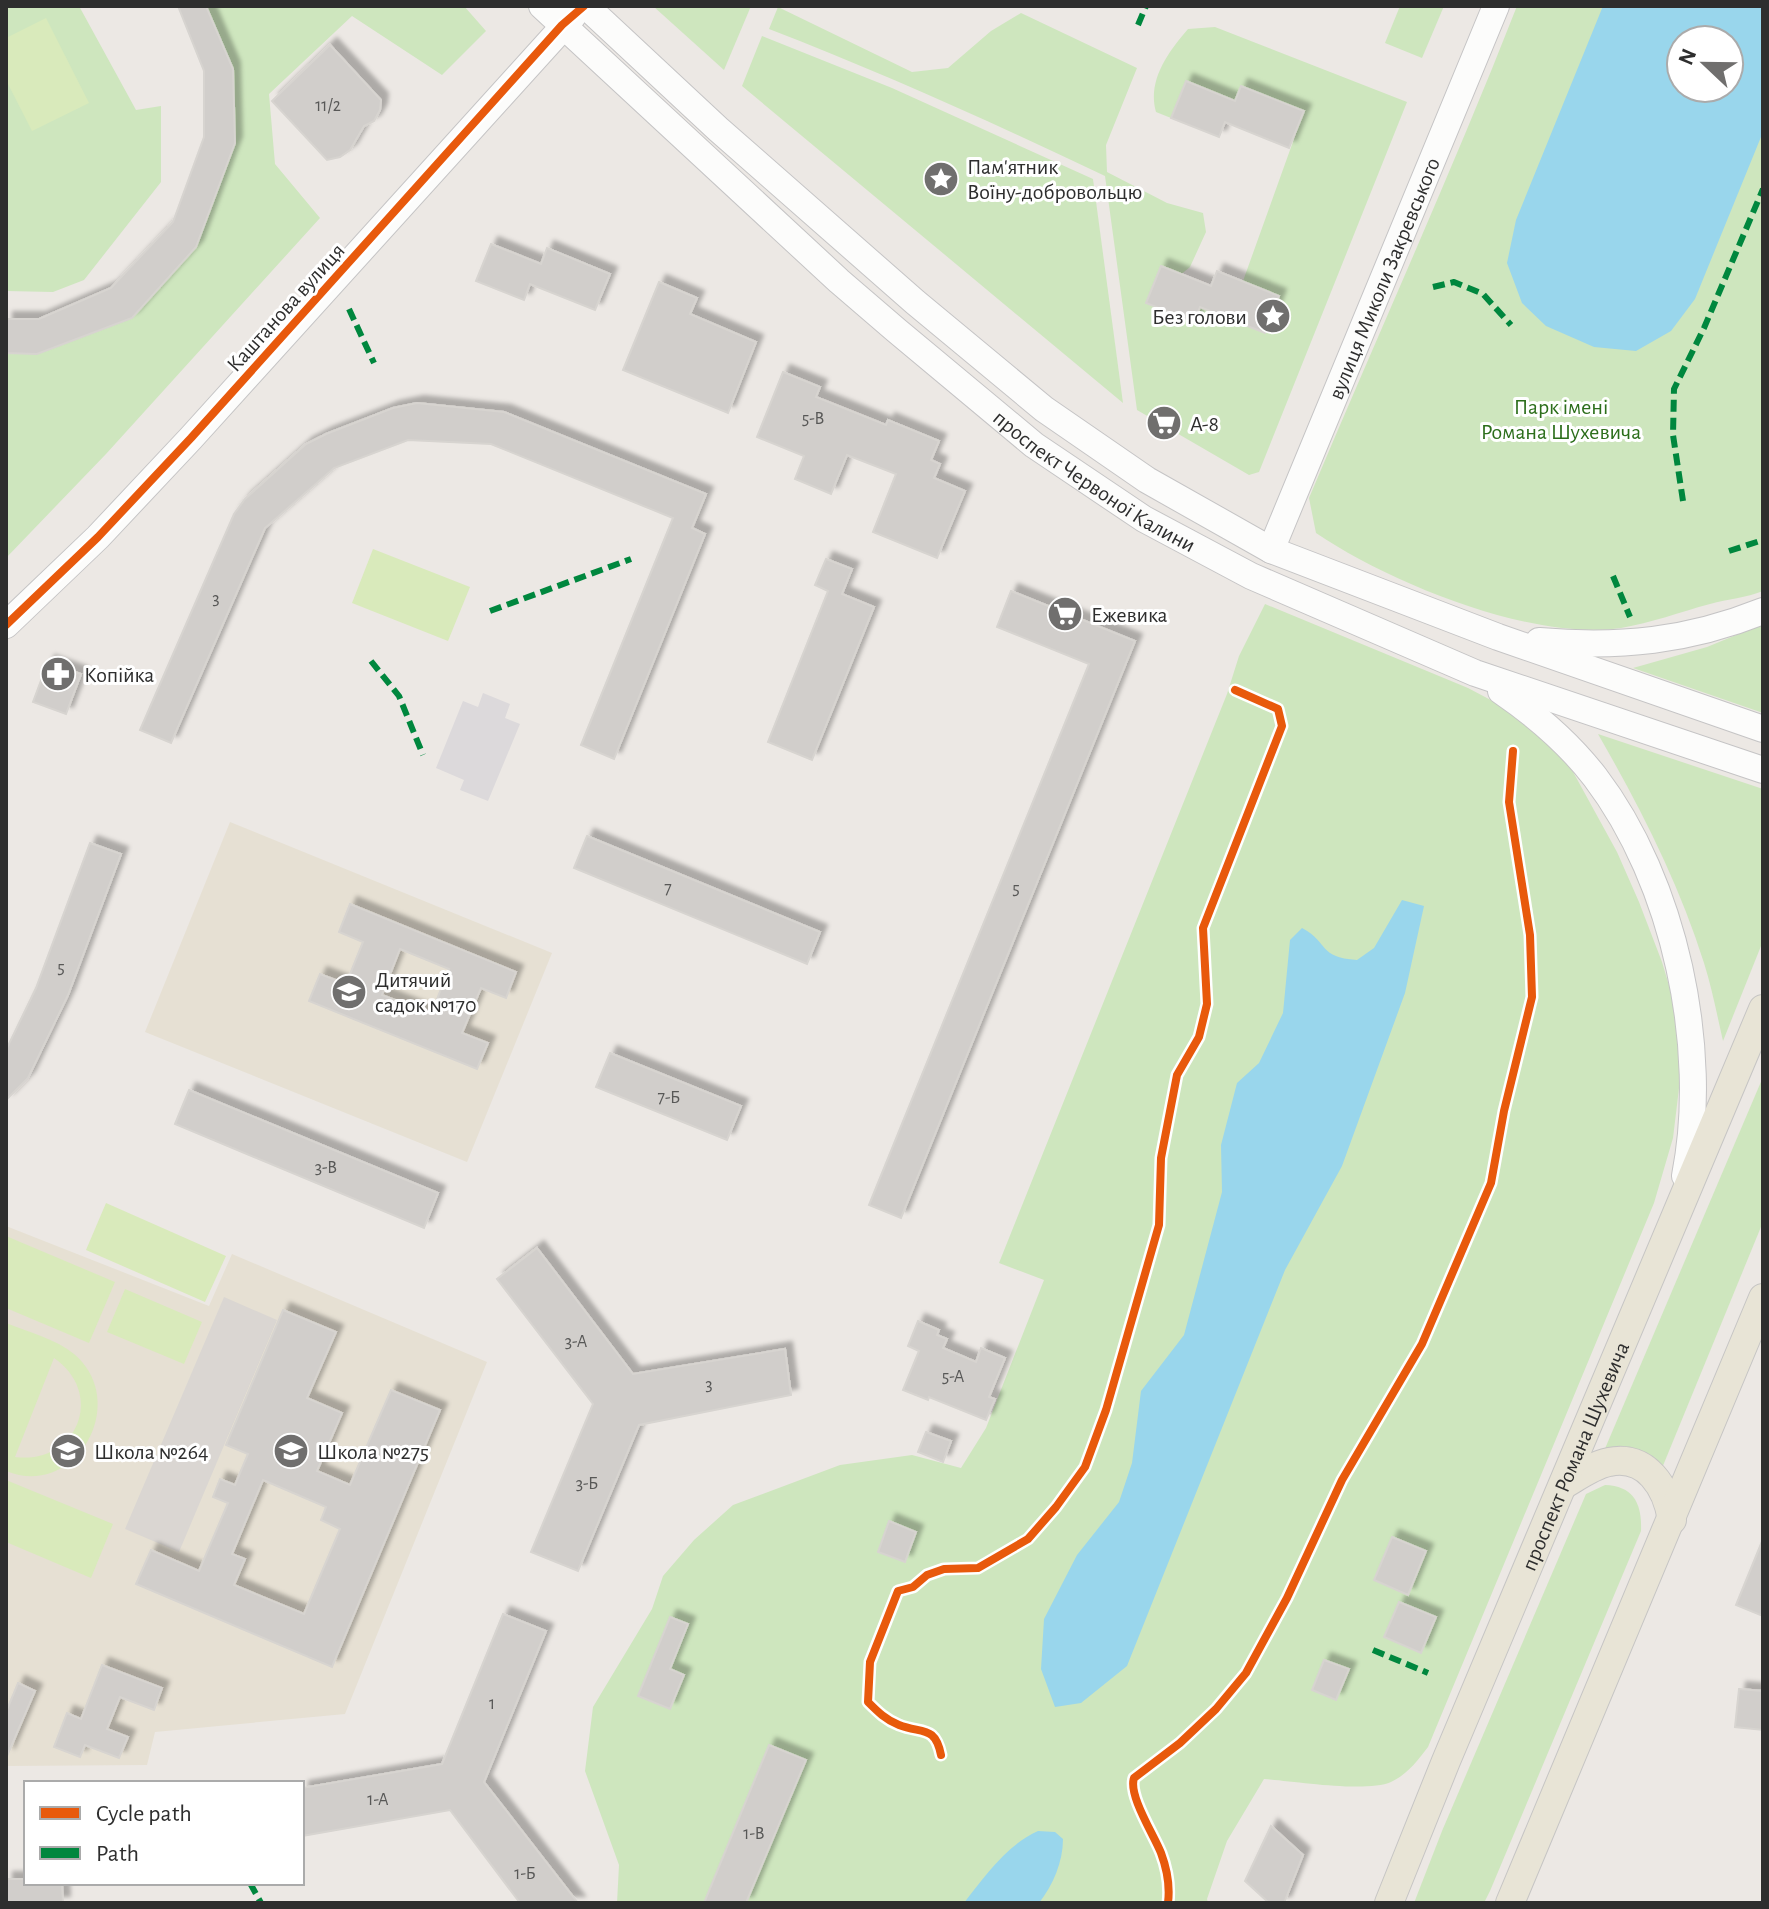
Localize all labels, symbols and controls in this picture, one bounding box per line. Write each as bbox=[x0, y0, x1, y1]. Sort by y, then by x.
north arrow bbox=[1665, 24, 1745, 104]
text: N bbox=[1674, 46, 1700, 68]
house number: 11/2 bbox=[315, 97, 341, 115]
street label: вулиця Миколи Закревського bbox=[1325, 155, 1444, 403]
place label: Пам'ятник Воїну-добровольцю bbox=[967, 156, 1142, 203]
place icon: Пам'ятник Воїну-добровольцю bbox=[922, 160, 960, 198]
street label: Каштанова вулиця bbox=[223, 239, 349, 376]
place icon: Без голови bbox=[1254, 297, 1292, 335]
place label: Без голови bbox=[1152, 306, 1247, 328]
park label: Парк імені Романа Шухевича bbox=[1481, 396, 1641, 443]
supermarket icon: А-8 bbox=[1145, 404, 1183, 442]
street label: проспект Червоної Калини bbox=[989, 406, 1199, 556]
house number: 5-В bbox=[802, 410, 824, 428]
place label: А-8 bbox=[1190, 413, 1219, 435]
house number: 3 bbox=[212, 590, 220, 608]
supermarket icon: Ежевика bbox=[1046, 595, 1084, 633]
place label: Ежевика bbox=[1091, 604, 1168, 626]
pharmacy icon: Копійка bbox=[39, 655, 77, 693]
place label: Копійка bbox=[84, 664, 154, 686]
house number: 7 bbox=[664, 880, 672, 898]
house number: 5 bbox=[1012, 880, 1020, 898]
house number: 5 bbox=[57, 959, 65, 977]
place label: Дитячий садок №170 bbox=[375, 969, 477, 1016]
school or university icon: Дитячий садок №170 bbox=[330, 973, 368, 1011]
house number: 7-Б bbox=[658, 1089, 680, 1107]
house number: 3-В bbox=[315, 1159, 337, 1177]
house number: 3-А bbox=[565, 1333, 588, 1351]
street label: проспект Романа Шухевича bbox=[1518, 1339, 1633, 1574]
house number: 5-А bbox=[942, 1368, 965, 1386]
house number: 3 bbox=[705, 1376, 713, 1394]
school or university icon: Школа №264 bbox=[49, 1432, 87, 1470]
school or university icon: Школа №275 bbox=[272, 1432, 310, 1470]
place label: Школа №264 bbox=[94, 1441, 209, 1463]
place label: Школа №275 bbox=[317, 1441, 429, 1463]
house number: 3-Б bbox=[576, 1475, 598, 1493]
house number: 1 bbox=[489, 1695, 495, 1713]
legend bbox=[24, 1781, 304, 1885]
house number: 1-А bbox=[367, 1791, 389, 1809]
text: Cycle path bbox=[96, 1802, 192, 1826]
house number: 1-В bbox=[743, 1825, 765, 1843]
text: Path bbox=[96, 1842, 139, 1866]
house number: 1-Б bbox=[514, 1865, 536, 1883]

